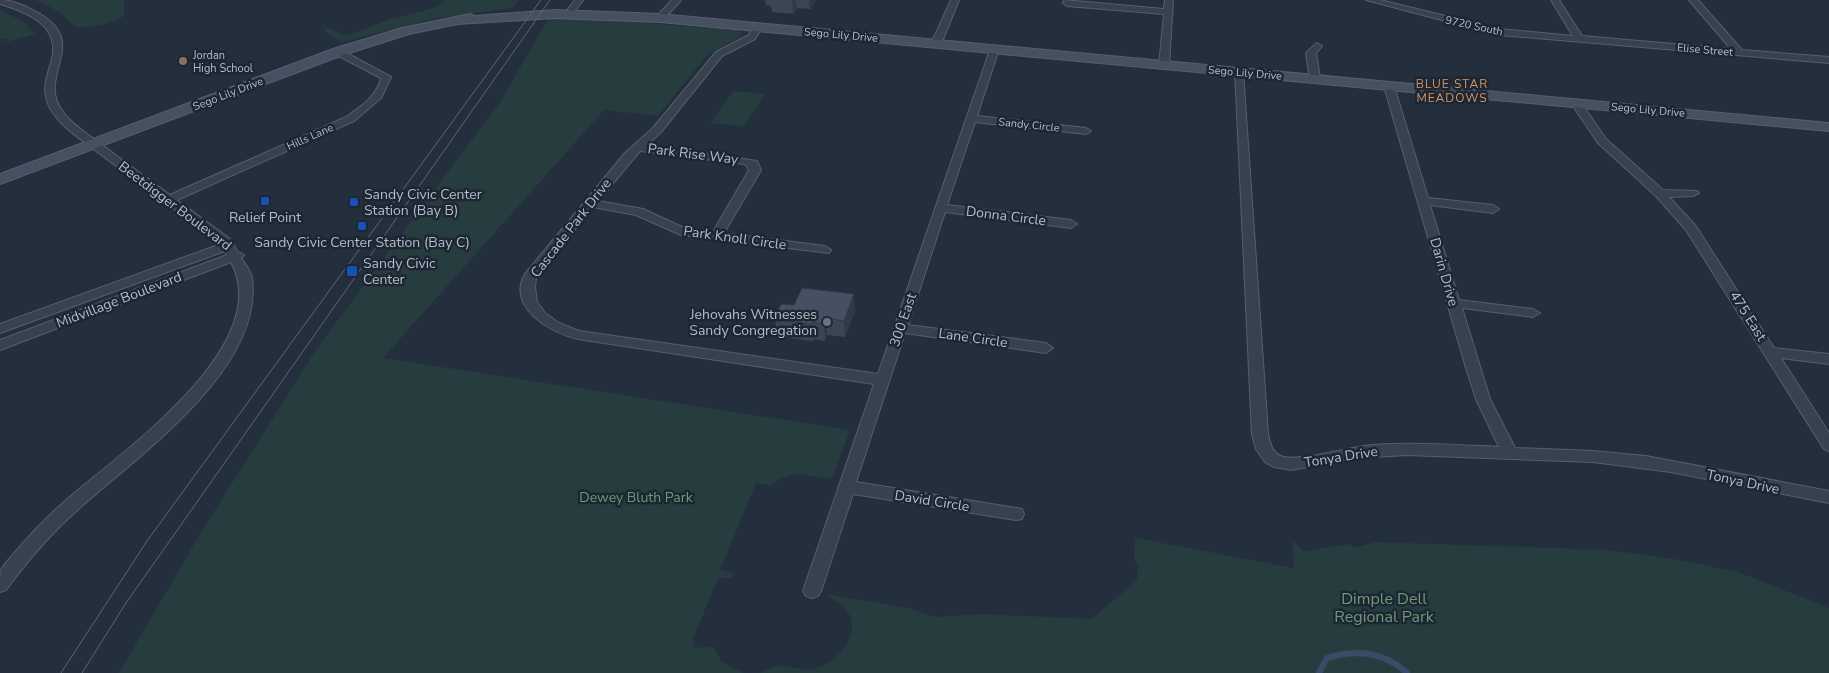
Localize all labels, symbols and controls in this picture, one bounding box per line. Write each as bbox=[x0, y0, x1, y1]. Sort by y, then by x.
street label: 9720 South bbox=[1444, 13, 1504, 39]
street label: Sego Lily Drive bbox=[803, 24, 879, 46]
street label: Elise Street bbox=[1676, 40, 1734, 60]
place label: Jordan High School bbox=[192, 48, 254, 76]
marker: Jordan High School bbox=[177, 55, 189, 67]
street label: Sego Lily Drive bbox=[1207, 62, 1283, 84]
street label: Sego Lily Drive bbox=[191, 74, 265, 114]
district label: BLUE STAR MEADOWS bbox=[1416, 76, 1488, 106]
street label: Sego Lily Drive bbox=[1610, 99, 1686, 121]
street label: Sandy Circle bbox=[998, 114, 1061, 136]
street label: Hills Lane bbox=[284, 120, 336, 154]
street label: Park Rise Way bbox=[647, 139, 740, 169]
street label: Beetdigger Boulevard bbox=[115, 157, 235, 255]
street label: Cascade Park Drive bbox=[526, 174, 616, 282]
place label: Sandy Civic Center Station (Bay B) bbox=[364, 185, 482, 220]
marker: Relief Point bbox=[259, 195, 271, 207]
marker: Sandy Civic Center Station (Bay B) bbox=[348, 196, 360, 208]
street label: Donna Circle bbox=[965, 202, 1047, 230]
place label: Relief Point bbox=[229, 208, 301, 227]
marker: Sandy Civic Center Station (Bay C) bbox=[356, 220, 368, 232]
street label: Park Knoll Circle bbox=[682, 221, 788, 255]
place label: Sandy Civic Center Station (Bay C) bbox=[254, 233, 470, 252]
street label: Darin Drive bbox=[1425, 235, 1463, 309]
place label: Sandy Civic Center bbox=[363, 254, 436, 289]
marker: Sandy Civic Center bbox=[345, 264, 359, 278]
street label: Midvillage Boulevard bbox=[54, 267, 184, 333]
street label: 475 East bbox=[1725, 287, 1771, 345]
street label: 300 East bbox=[885, 290, 921, 349]
place label: Jehovahs Witnesses Sandy Congregation bbox=[689, 305, 817, 340]
marker: Jehovahs Witnesses Sandy Congregation bbox=[821, 316, 833, 328]
street label: Lane Circle bbox=[937, 324, 1009, 352]
street label: Tonya Drive bbox=[1303, 442, 1379, 472]
street label: Tonya Drive bbox=[1705, 465, 1781, 499]
street label: David Circle bbox=[893, 486, 971, 516]
park label: Dewey Bluth Park bbox=[579, 488, 694, 507]
park label: Dimple Dell Regional Park bbox=[1334, 588, 1435, 628]

